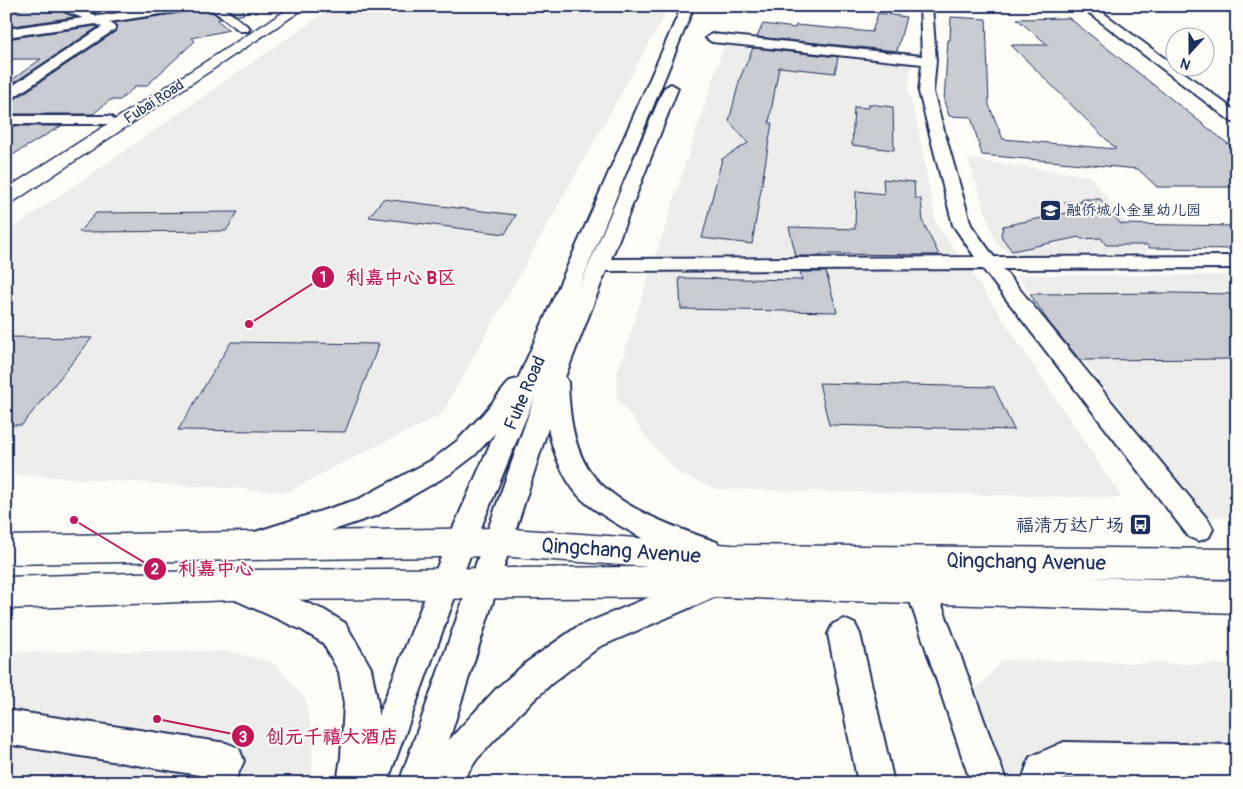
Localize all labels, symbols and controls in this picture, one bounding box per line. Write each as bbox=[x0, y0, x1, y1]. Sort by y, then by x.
north arrow bbox=[1166, 28, 1216, 78]
text: N bbox=[1178, 54, 1193, 73]
street label: Fubai Road bbox=[120, 76, 188, 128]
school or university icon: 融侨城小金星幼儿园 bbox=[1038, 198, 1062, 222]
place label: 融侨城小金星幼儿园 bbox=[1066, 201, 1201, 220]
callout: 利嘉中心 B区 bbox=[311, 260, 465, 294]
text: 利嘉中心 B区 bbox=[346, 266, 456, 290]
text: 1 bbox=[320, 268, 326, 287]
street label: Fuhe Road bbox=[499, 352, 551, 434]
bus stop icon: 福清万达广场 bbox=[1128, 513, 1152, 537]
place label: 福清万达广场 bbox=[1016, 514, 1124, 537]
street label: Qingchang Avenue bbox=[540, 532, 702, 570]
street label: Qingchang Avenue bbox=[946, 547, 1107, 577]
callout: 利嘉中心 bbox=[143, 552, 264, 586]
text: 利嘉中心 bbox=[178, 557, 254, 581]
text: 2 bbox=[151, 560, 159, 579]
callout: 创元千禧大酒店 bbox=[231, 719, 409, 753]
text: 创元千禧大酒店 bbox=[265, 725, 399, 749]
text: 3 bbox=[239, 728, 247, 747]

